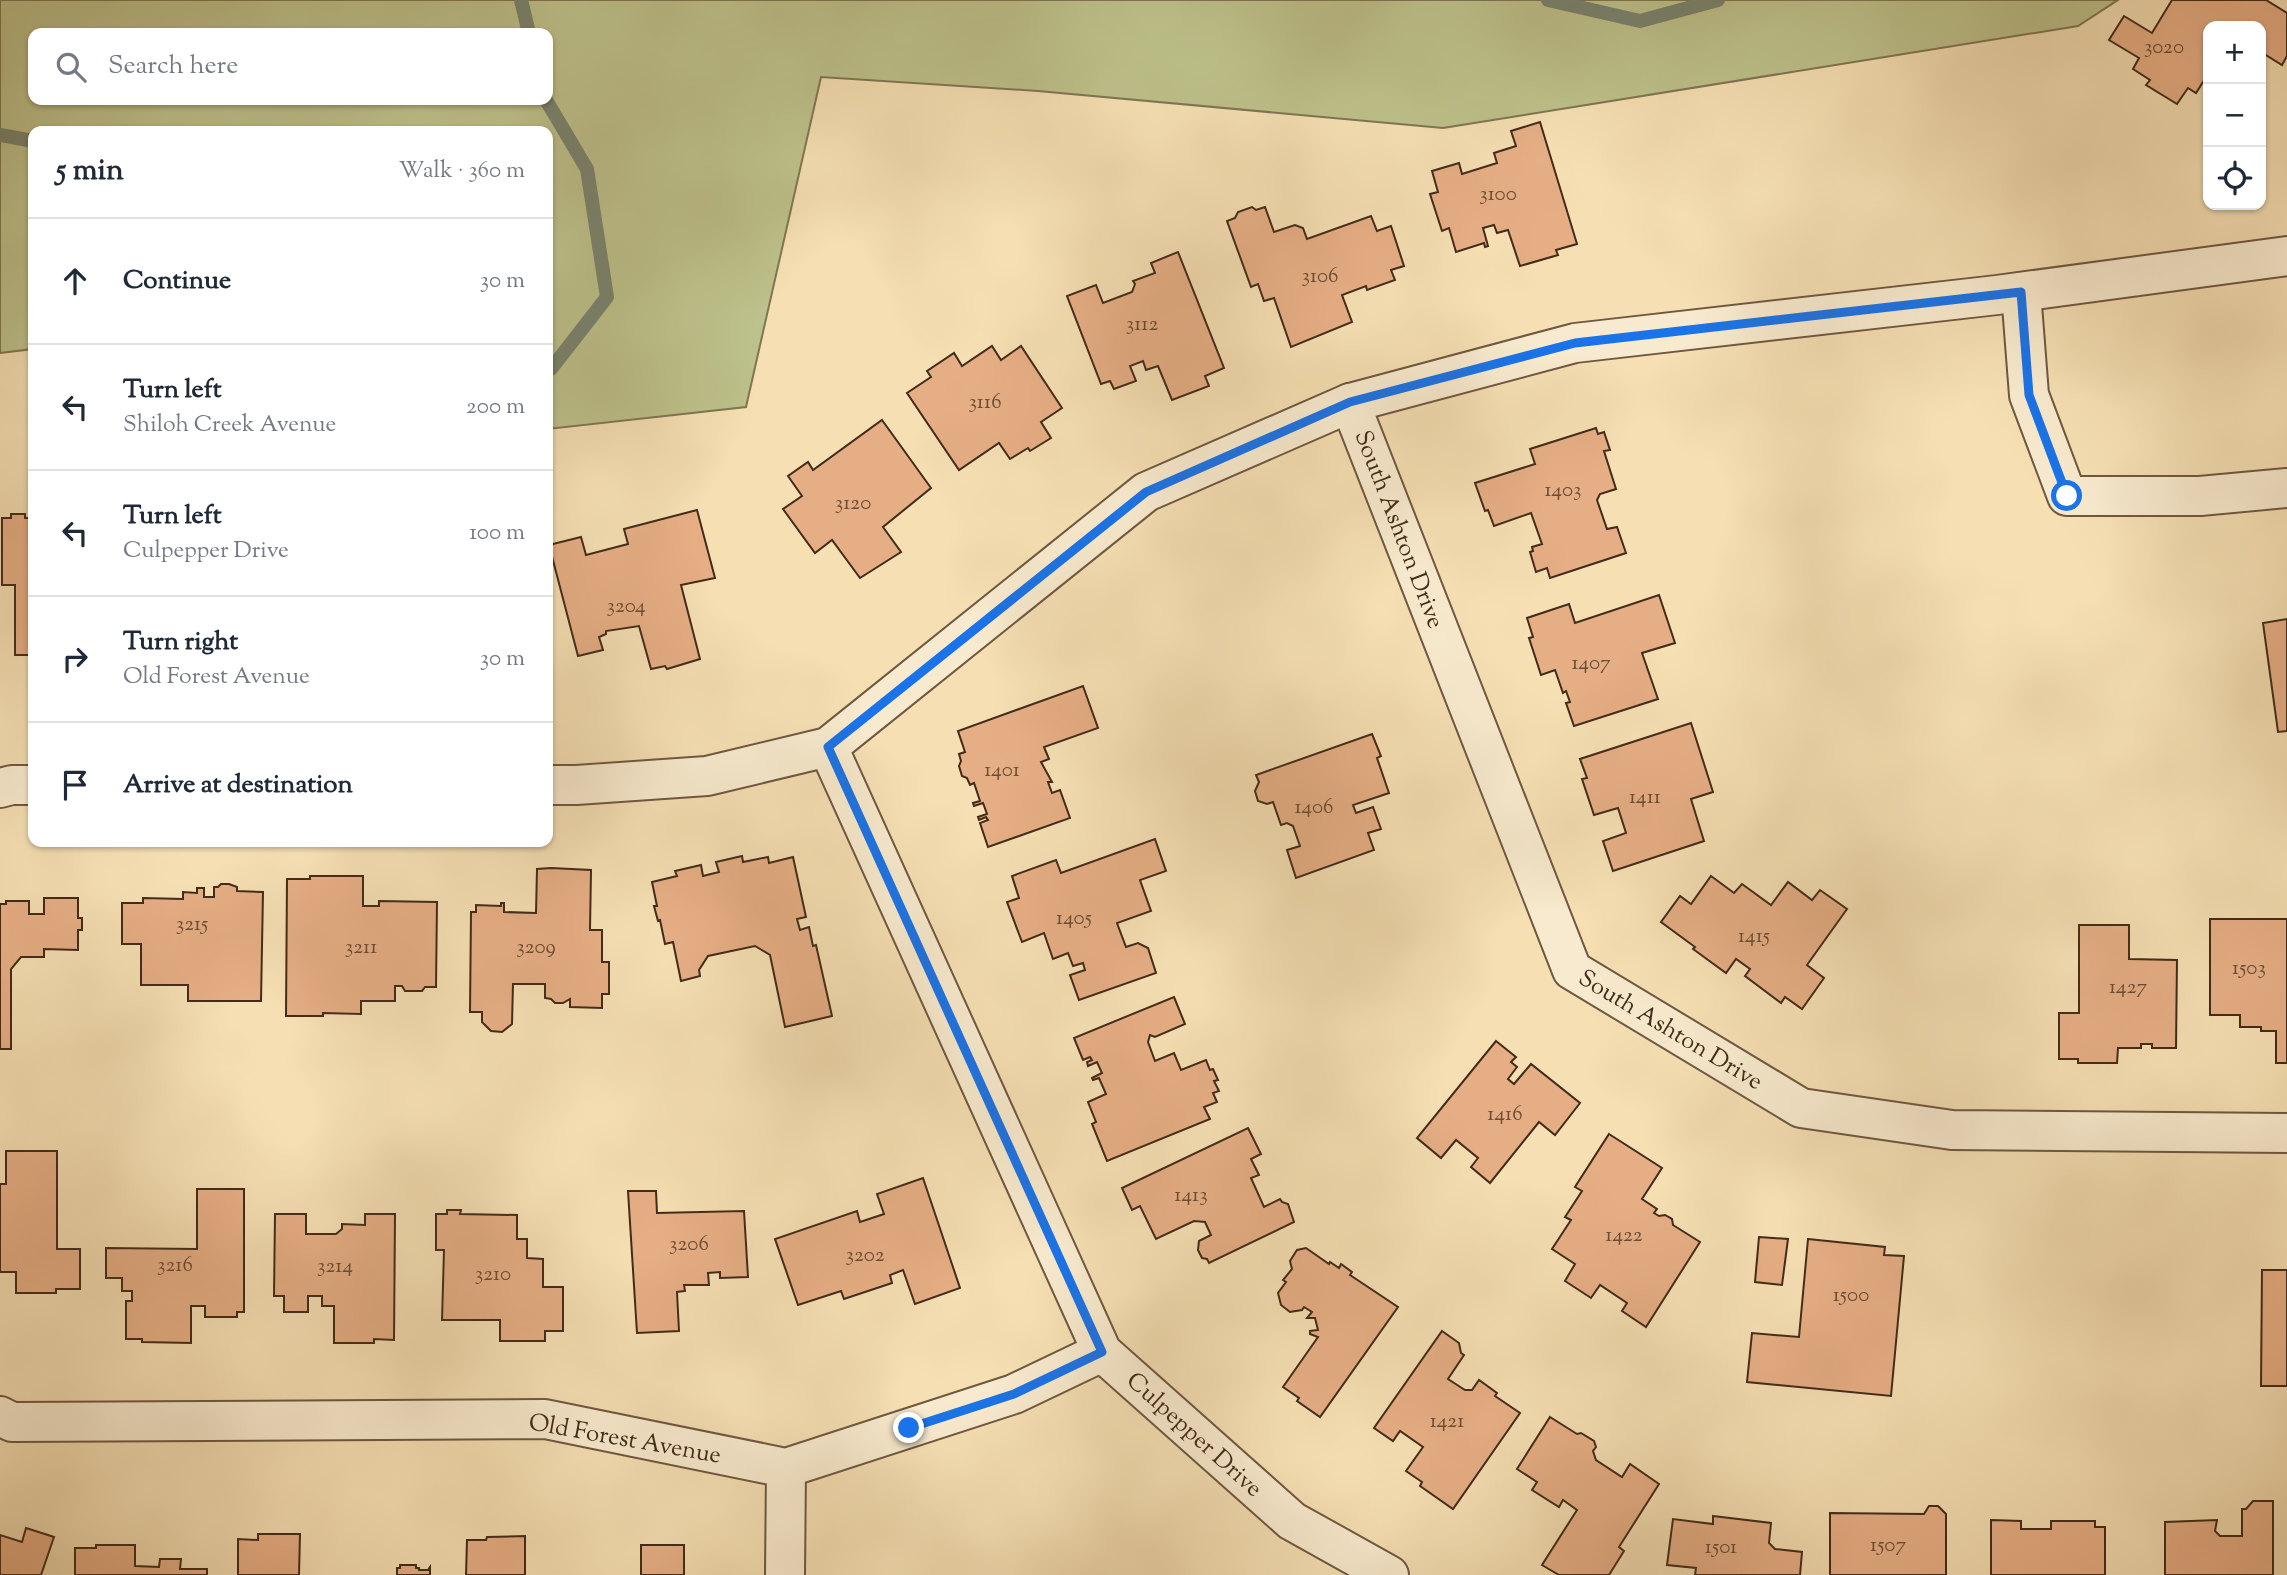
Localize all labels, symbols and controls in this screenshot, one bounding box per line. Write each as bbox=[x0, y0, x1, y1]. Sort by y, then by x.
map controls bbox=[2203, 21, 2266, 210]
button: + bbox=[2203, 21, 2266, 84]
search box bbox=[28, 28, 553, 105]
house number: 3020 bbox=[2144, 33, 2184, 63]
icon: search bbox=[52, 48, 90, 86]
text: Search here bbox=[108, 48, 238, 85]
button: − bbox=[2203, 84, 2266, 147]
button: locate bbox=[2203, 147, 2266, 210]
text: 5 min bbox=[56, 150, 124, 193]
text: Walk · 360 m bbox=[399, 155, 525, 188]
house number: 3100 bbox=[1479, 180, 1517, 210]
icon: ahead bbox=[56, 262, 94, 300]
house number: 3106 bbox=[1302, 262, 1338, 292]
text: Continue bbox=[123, 263, 231, 300]
text: 30 m bbox=[480, 265, 525, 298]
house number: 3112 bbox=[1126, 310, 1158, 340]
text: Turn left bbox=[123, 372, 222, 409]
icon: left bbox=[56, 388, 94, 426]
house number: 3116 bbox=[968, 388, 1002, 418]
text: 200 m bbox=[466, 391, 525, 424]
text: Shiloh Creek Avenue bbox=[123, 409, 336, 442]
street label: South Ashton Drive bbox=[1345, 426, 1452, 634]
house number: 1403 bbox=[1544, 476, 1582, 506]
route start bbox=[2051, 480, 2082, 511]
house number: 3120 bbox=[835, 489, 871, 519]
text: Turn left bbox=[123, 498, 222, 535]
icon: left bbox=[56, 514, 94, 552]
text: 100 m bbox=[469, 517, 525, 550]
text: Culpepper Drive bbox=[123, 535, 289, 568]
house number: 3204 bbox=[607, 592, 645, 622]
text: Turn right bbox=[123, 624, 238, 661]
icon: right bbox=[56, 640, 94, 678]
text: 30 m bbox=[480, 643, 525, 676]
house number: 1407 bbox=[1571, 649, 1611, 679]
text: Old Forest Avenue bbox=[123, 661, 310, 694]
house number: 1401 bbox=[984, 756, 1020, 786]
icon: arrive bbox=[56, 766, 94, 804]
text: Arrive at destination bbox=[123, 767, 353, 804]
house number: 1411 bbox=[1629, 783, 1661, 813]
house number: 1406 bbox=[1294, 793, 1334, 823]
house number: 1405 bbox=[1056, 904, 1092, 934]
house number: 3215 bbox=[176, 910, 208, 940]
house number: 1415 bbox=[1738, 922, 1770, 952]
house number: 3211 bbox=[345, 933, 377, 963]
house number: 3209 bbox=[516, 933, 556, 963]
house number: 1503 bbox=[2232, 954, 2266, 984]
street label: South Ashton Drive bbox=[1571, 962, 1769, 1099]
house number: 1427 bbox=[2109, 973, 2148, 1003]
house number: 1416 bbox=[1487, 1100, 1523, 1130]
house number: 1413 bbox=[1174, 1181, 1208, 1211]
house number: 1422 bbox=[1605, 1221, 1643, 1251]
house number: 3206 bbox=[669, 1230, 709, 1260]
house number: 3202 bbox=[845, 1241, 885, 1271]
house number: 3216 bbox=[157, 1251, 193, 1281]
house number: 3214 bbox=[317, 1252, 353, 1282]
house number: 3210 bbox=[475, 1260, 511, 1290]
house number: 1500 bbox=[1833, 1281, 1869, 1311]
street label: Culpepper Drive bbox=[1118, 1365, 1269, 1506]
street label: Old Forest Avenue bbox=[526, 1406, 724, 1474]
house number: 1421 bbox=[1430, 1407, 1464, 1437]
route end bbox=[893, 1412, 924, 1443]
house number: 1507 bbox=[1870, 1531, 1906, 1561]
house number: 1501 bbox=[1705, 1533, 1737, 1563]

